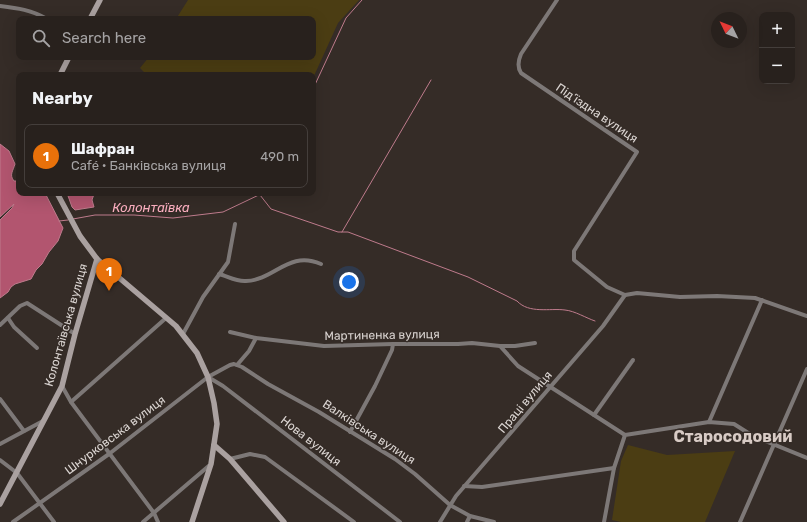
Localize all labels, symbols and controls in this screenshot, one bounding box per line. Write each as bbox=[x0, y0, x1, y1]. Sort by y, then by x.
north arrow bbox=[711, 12, 747, 48]
map controls bbox=[759, 12, 795, 84]
button: + bbox=[759, 12, 795, 48]
search box bbox=[16, 16, 316, 60]
icon: search bbox=[30, 27, 52, 49]
text: Search here bbox=[62, 29, 146, 47]
button: − bbox=[759, 48, 795, 84]
street label: Під’їздна вулиця bbox=[553, 80, 641, 146]
text: Nearby bbox=[32, 88, 93, 108]
text: Шафран bbox=[71, 140, 135, 158]
text: 1 bbox=[43, 149, 49, 164]
text: 490 m bbox=[260, 149, 299, 164]
text: Café · Банківська вулиця bbox=[71, 158, 226, 173]
water label: Колонтаївка bbox=[112, 200, 190, 215]
pin: 1 bbox=[96, 258, 122, 291]
street label: Колонтаївська вулиця bbox=[42, 262, 90, 388]
your location bbox=[339, 272, 359, 292]
street label: Мартиненка вулиця bbox=[324, 327, 440, 343]
street label: Праці вулиця bbox=[495, 368, 555, 436]
street label: Шнурковська вулиця bbox=[62, 393, 168, 477]
street label: Валківська вулиця bbox=[320, 397, 418, 467]
street label: Нова вулиця bbox=[278, 413, 344, 469]
district label: Старосодовий bbox=[674, 427, 792, 446]

